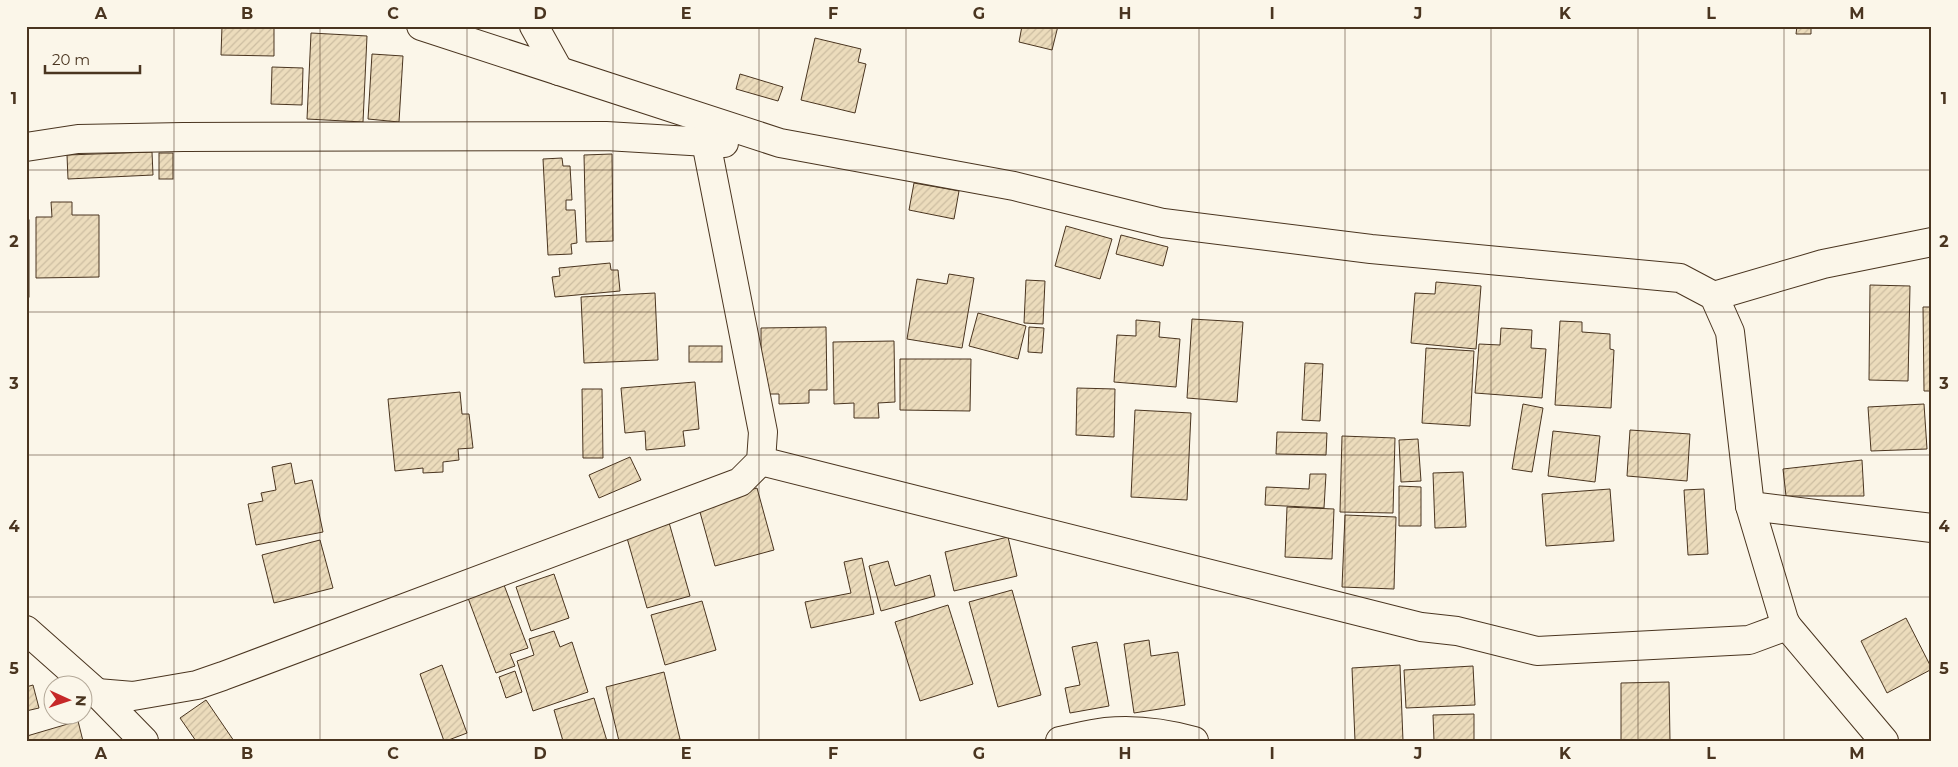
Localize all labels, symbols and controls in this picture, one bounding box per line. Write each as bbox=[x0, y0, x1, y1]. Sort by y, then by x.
text: A bbox=[94, 4, 108, 23]
text: B bbox=[241, 4, 253, 23]
text: C bbox=[387, 4, 399, 23]
text: D bbox=[533, 4, 547, 23]
text: E bbox=[681, 4, 691, 23]
text: F bbox=[828, 4, 838, 23]
text: G bbox=[973, 4, 985, 23]
text: H bbox=[1119, 4, 1131, 23]
text: I bbox=[1269, 4, 1275, 23]
text: J bbox=[1413, 4, 1422, 23]
text: K bbox=[1559, 4, 1572, 23]
text: L bbox=[1706, 4, 1716, 23]
text: M bbox=[1849, 4, 1865, 23]
scale bar bbox=[45, 42, 140, 74]
text: 20 m bbox=[52, 50, 90, 69]
text: 1 bbox=[11, 89, 17, 108]
text: 1 bbox=[1941, 89, 1947, 108]
text: 2 bbox=[9, 232, 19, 251]
text: 2 bbox=[1939, 232, 1949, 251]
text: 3 bbox=[8, 374, 19, 393]
text: 3 bbox=[1938, 374, 1949, 393]
text: 4 bbox=[8, 517, 20, 536]
text: 4 bbox=[1938, 517, 1950, 536]
text: 5 bbox=[9, 659, 19, 678]
text: 5 bbox=[1939, 659, 1949, 678]
north arrow bbox=[42, 674, 92, 724]
text: N bbox=[72, 695, 90, 707]
text: A bbox=[94, 744, 108, 763]
text: B bbox=[241, 744, 253, 763]
text: C bbox=[387, 744, 399, 763]
text: D bbox=[533, 744, 547, 763]
text: E bbox=[681, 744, 691, 763]
text: F bbox=[828, 744, 838, 763]
text: G bbox=[973, 744, 985, 763]
text: H bbox=[1119, 744, 1131, 763]
text: I bbox=[1269, 744, 1275, 763]
text: J bbox=[1413, 744, 1422, 763]
text: K bbox=[1559, 744, 1572, 763]
text: L bbox=[1706, 744, 1716, 763]
text: M bbox=[1849, 744, 1865, 763]

